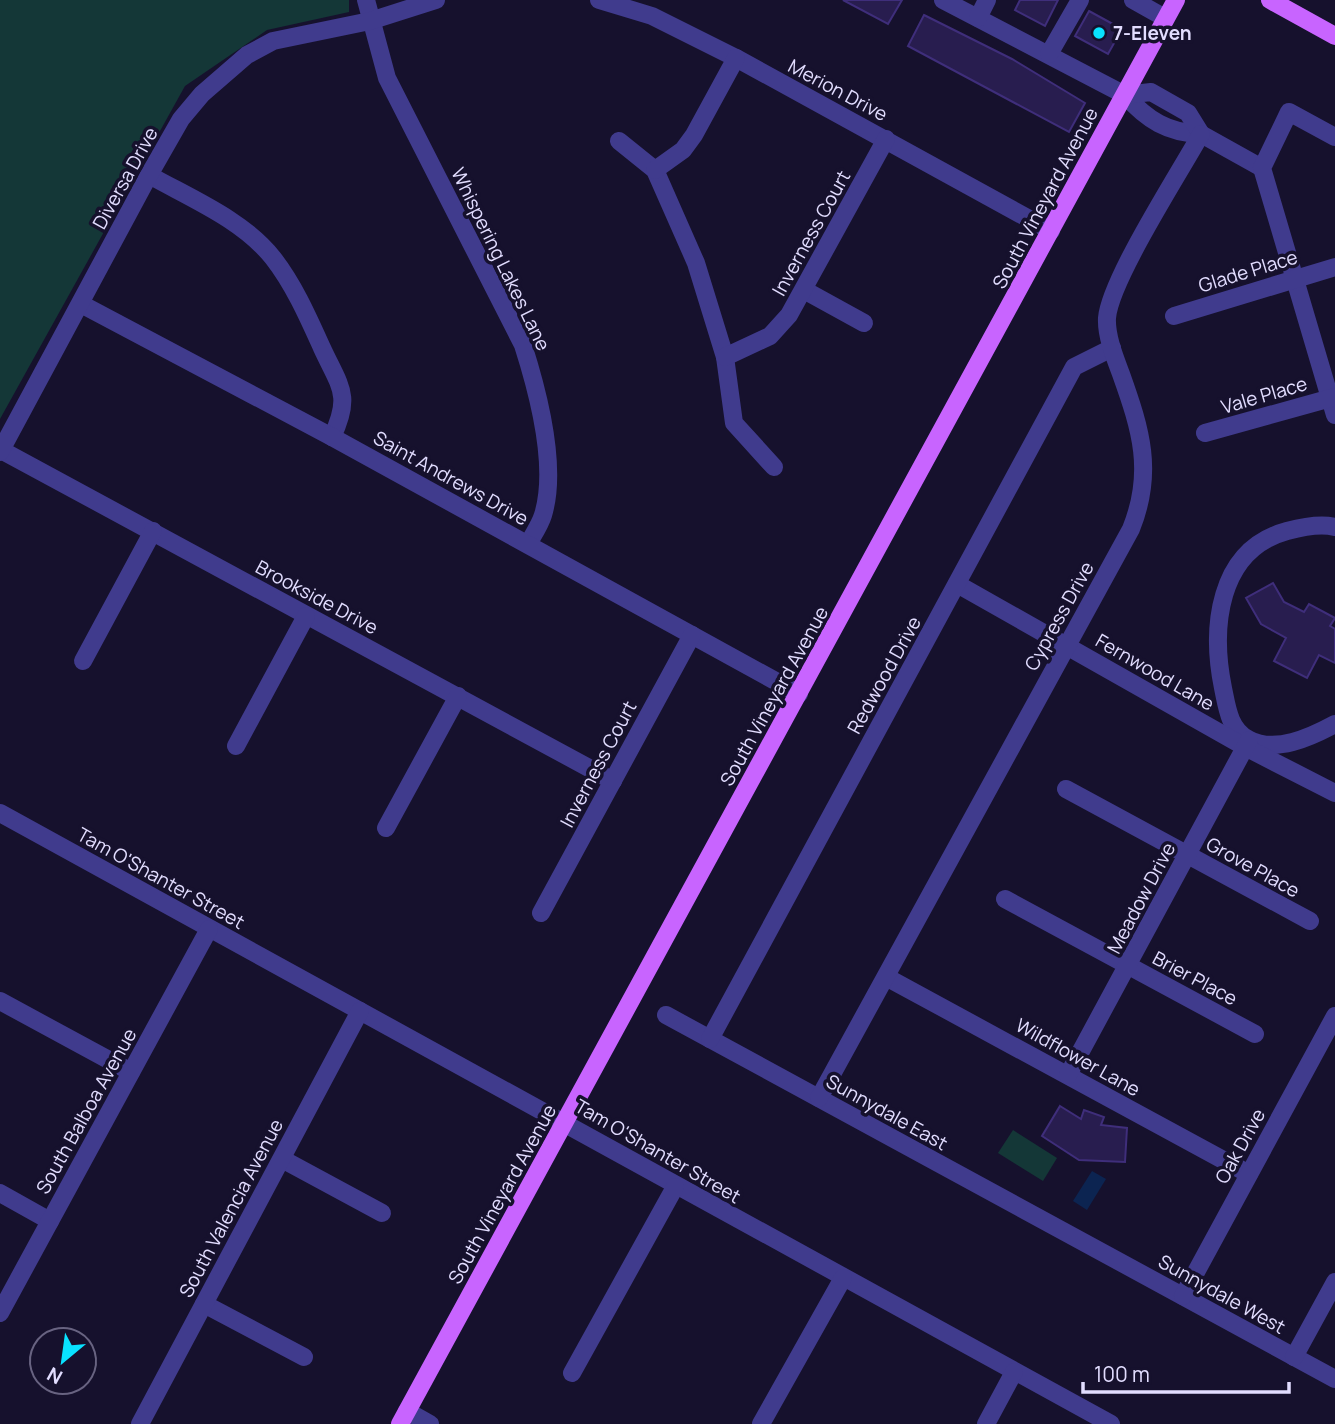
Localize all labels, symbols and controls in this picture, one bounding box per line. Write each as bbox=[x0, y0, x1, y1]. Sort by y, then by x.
place label: 7-Eleven bbox=[1113, 20, 1192, 46]
marker: 7-Eleven bbox=[1091, 25, 1107, 41]
street label: Merion Drive bbox=[784, 53, 892, 127]
street label: South Vineyard Avenue bbox=[986, 103, 1104, 293]
street label: Diversa Drive bbox=[86, 122, 164, 234]
street label: Whispering Lakes Lane bbox=[445, 163, 557, 355]
street label: Inverness Court bbox=[766, 166, 856, 300]
street label: Glade Place bbox=[1195, 244, 1301, 298]
street label: Vale Place bbox=[1218, 370, 1310, 420]
street label: Saint Andrews Drive bbox=[369, 425, 533, 531]
street label: Brookside Drive bbox=[251, 554, 383, 640]
street label: Cypress Drive bbox=[1018, 557, 1100, 675]
street label: South Vineyard Avenue bbox=[714, 602, 834, 790]
street label: Redwood Drive bbox=[841, 612, 927, 738]
street label: Fernwood Lane bbox=[1091, 628, 1219, 716]
street label: Inverness Court bbox=[554, 696, 642, 832]
street label: Tam O'Shanter Street bbox=[73, 821, 249, 935]
street label: Grove Place bbox=[1202, 831, 1304, 903]
street label: Meadow Drive bbox=[1101, 838, 1181, 958]
street label: Brier Place bbox=[1148, 945, 1242, 1011]
street label: Wildflower Lane bbox=[1011, 1012, 1145, 1102]
street label: South Balboa Avenue bbox=[30, 1024, 142, 1198]
street label: Sunnydale East bbox=[822, 1068, 952, 1156]
street label: Tam O'Shanter Street bbox=[570, 1093, 746, 1209]
street label: South Vineyard Avenue bbox=[442, 1100, 562, 1288]
street label: Oak Drive bbox=[1209, 1104, 1271, 1188]
street label: South Valencia Avenue bbox=[173, 1114, 289, 1302]
street label: Sunnydale West bbox=[1154, 1248, 1290, 1340]
north arrow bbox=[28, 1326, 98, 1396]
scale bar bbox=[1083, 1350, 1290, 1394]
text: 100 m bbox=[1094, 1360, 1150, 1388]
text: N bbox=[42, 1361, 67, 1391]

